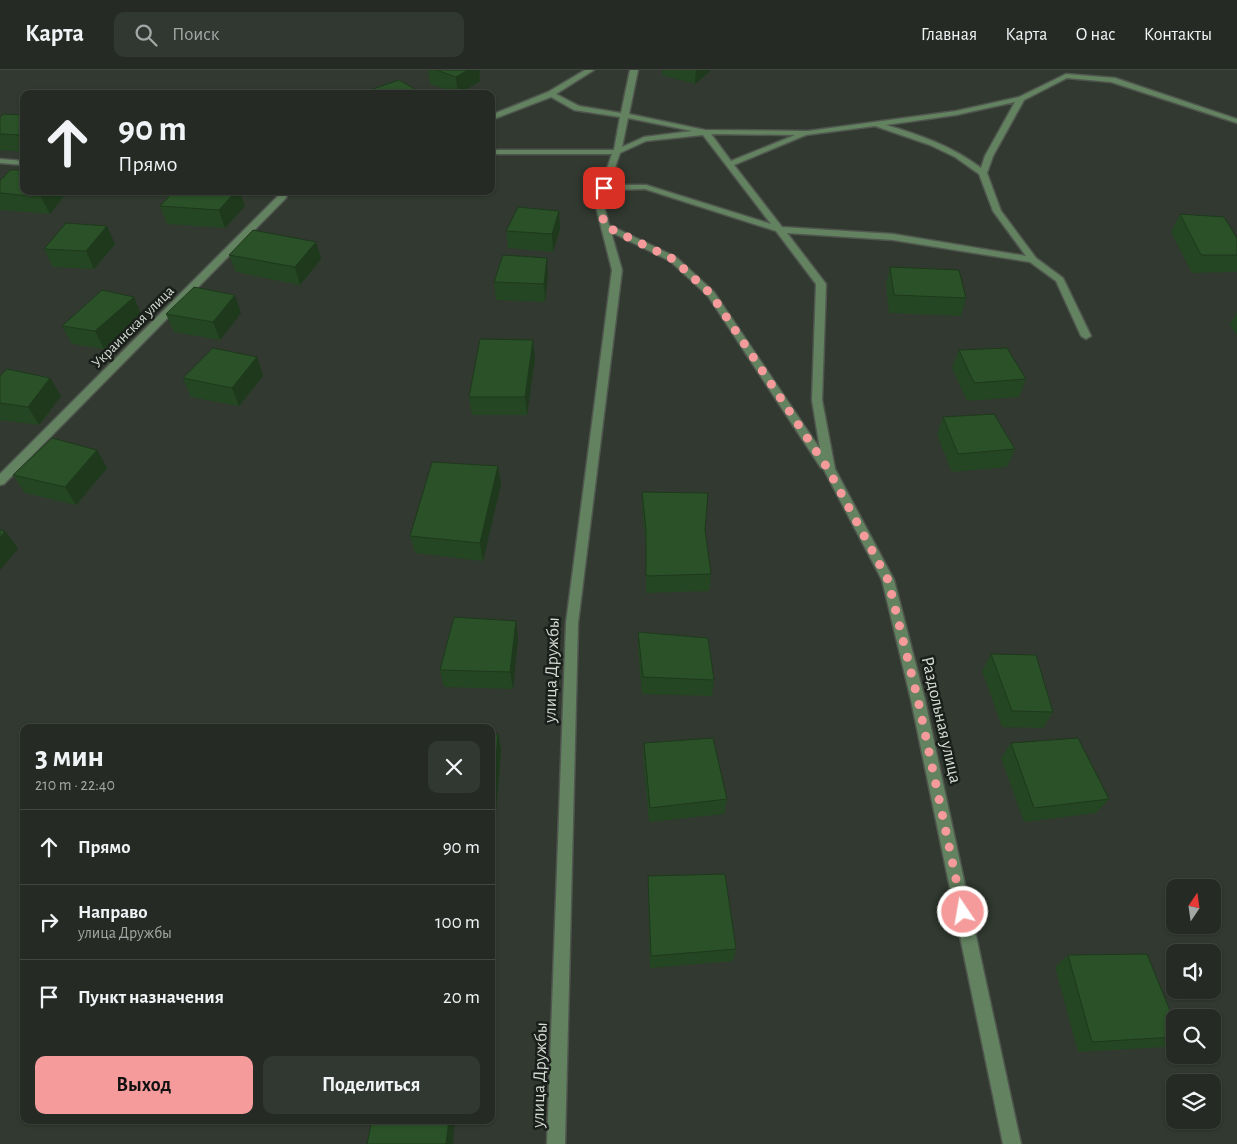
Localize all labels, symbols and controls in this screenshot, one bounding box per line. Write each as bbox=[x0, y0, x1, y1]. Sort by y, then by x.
search box bbox=[114, 12, 464, 57]
icon: search bbox=[132, 21, 160, 49]
text: Карта bbox=[25, 22, 84, 46]
text: Поиск bbox=[172, 25, 219, 44]
text: Главная bbox=[921, 26, 977, 44]
text: Карта bbox=[1005, 26, 1047, 44]
text: О нас bbox=[1075, 26, 1116, 44]
text: Контакты bbox=[1144, 26, 1212, 44]
icon: ahead bbox=[35, 110, 100, 175]
text: 90 m bbox=[118, 112, 187, 147]
text: Прямо bbox=[118, 153, 177, 175]
pin bbox=[583, 167, 625, 209]
icon: arrive bbox=[590, 174, 618, 202]
street label: Украинская улица bbox=[89, 283, 177, 371]
street label: улица Дружбы bbox=[540, 617, 563, 724]
street label: Раздольная улица bbox=[918, 655, 964, 785]
button: close bbox=[428, 741, 480, 793]
text: 3 мин bbox=[35, 742, 104, 772]
text: 210 m · 22:40 bbox=[35, 777, 115, 793]
icon: ahead bbox=[35, 833, 63, 861]
text: Прямо bbox=[78, 838, 131, 857]
text: 90 m bbox=[443, 838, 480, 857]
north arrow bbox=[1166, 879, 1221, 934]
map controls bbox=[1166, 879, 1221, 1129]
position arrow bbox=[936, 885, 988, 937]
text: Направо bbox=[78, 903, 148, 922]
icon: right bbox=[35, 908, 63, 936]
text: 100 m bbox=[435, 913, 480, 932]
text: улица Дружбы bbox=[78, 925, 172, 941]
button: sound bbox=[1166, 944, 1221, 999]
icon: arrive bbox=[35, 983, 63, 1011]
text: Пункт назначения bbox=[78, 988, 224, 1007]
text: 20 m bbox=[443, 988, 480, 1007]
button: search bbox=[1166, 1009, 1221, 1064]
street label: улица Дружбы bbox=[528, 1022, 551, 1129]
button: Выход bbox=[35, 1056, 253, 1114]
button: Поделиться bbox=[263, 1056, 480, 1114]
button: layers bbox=[1166, 1074, 1221, 1129]

